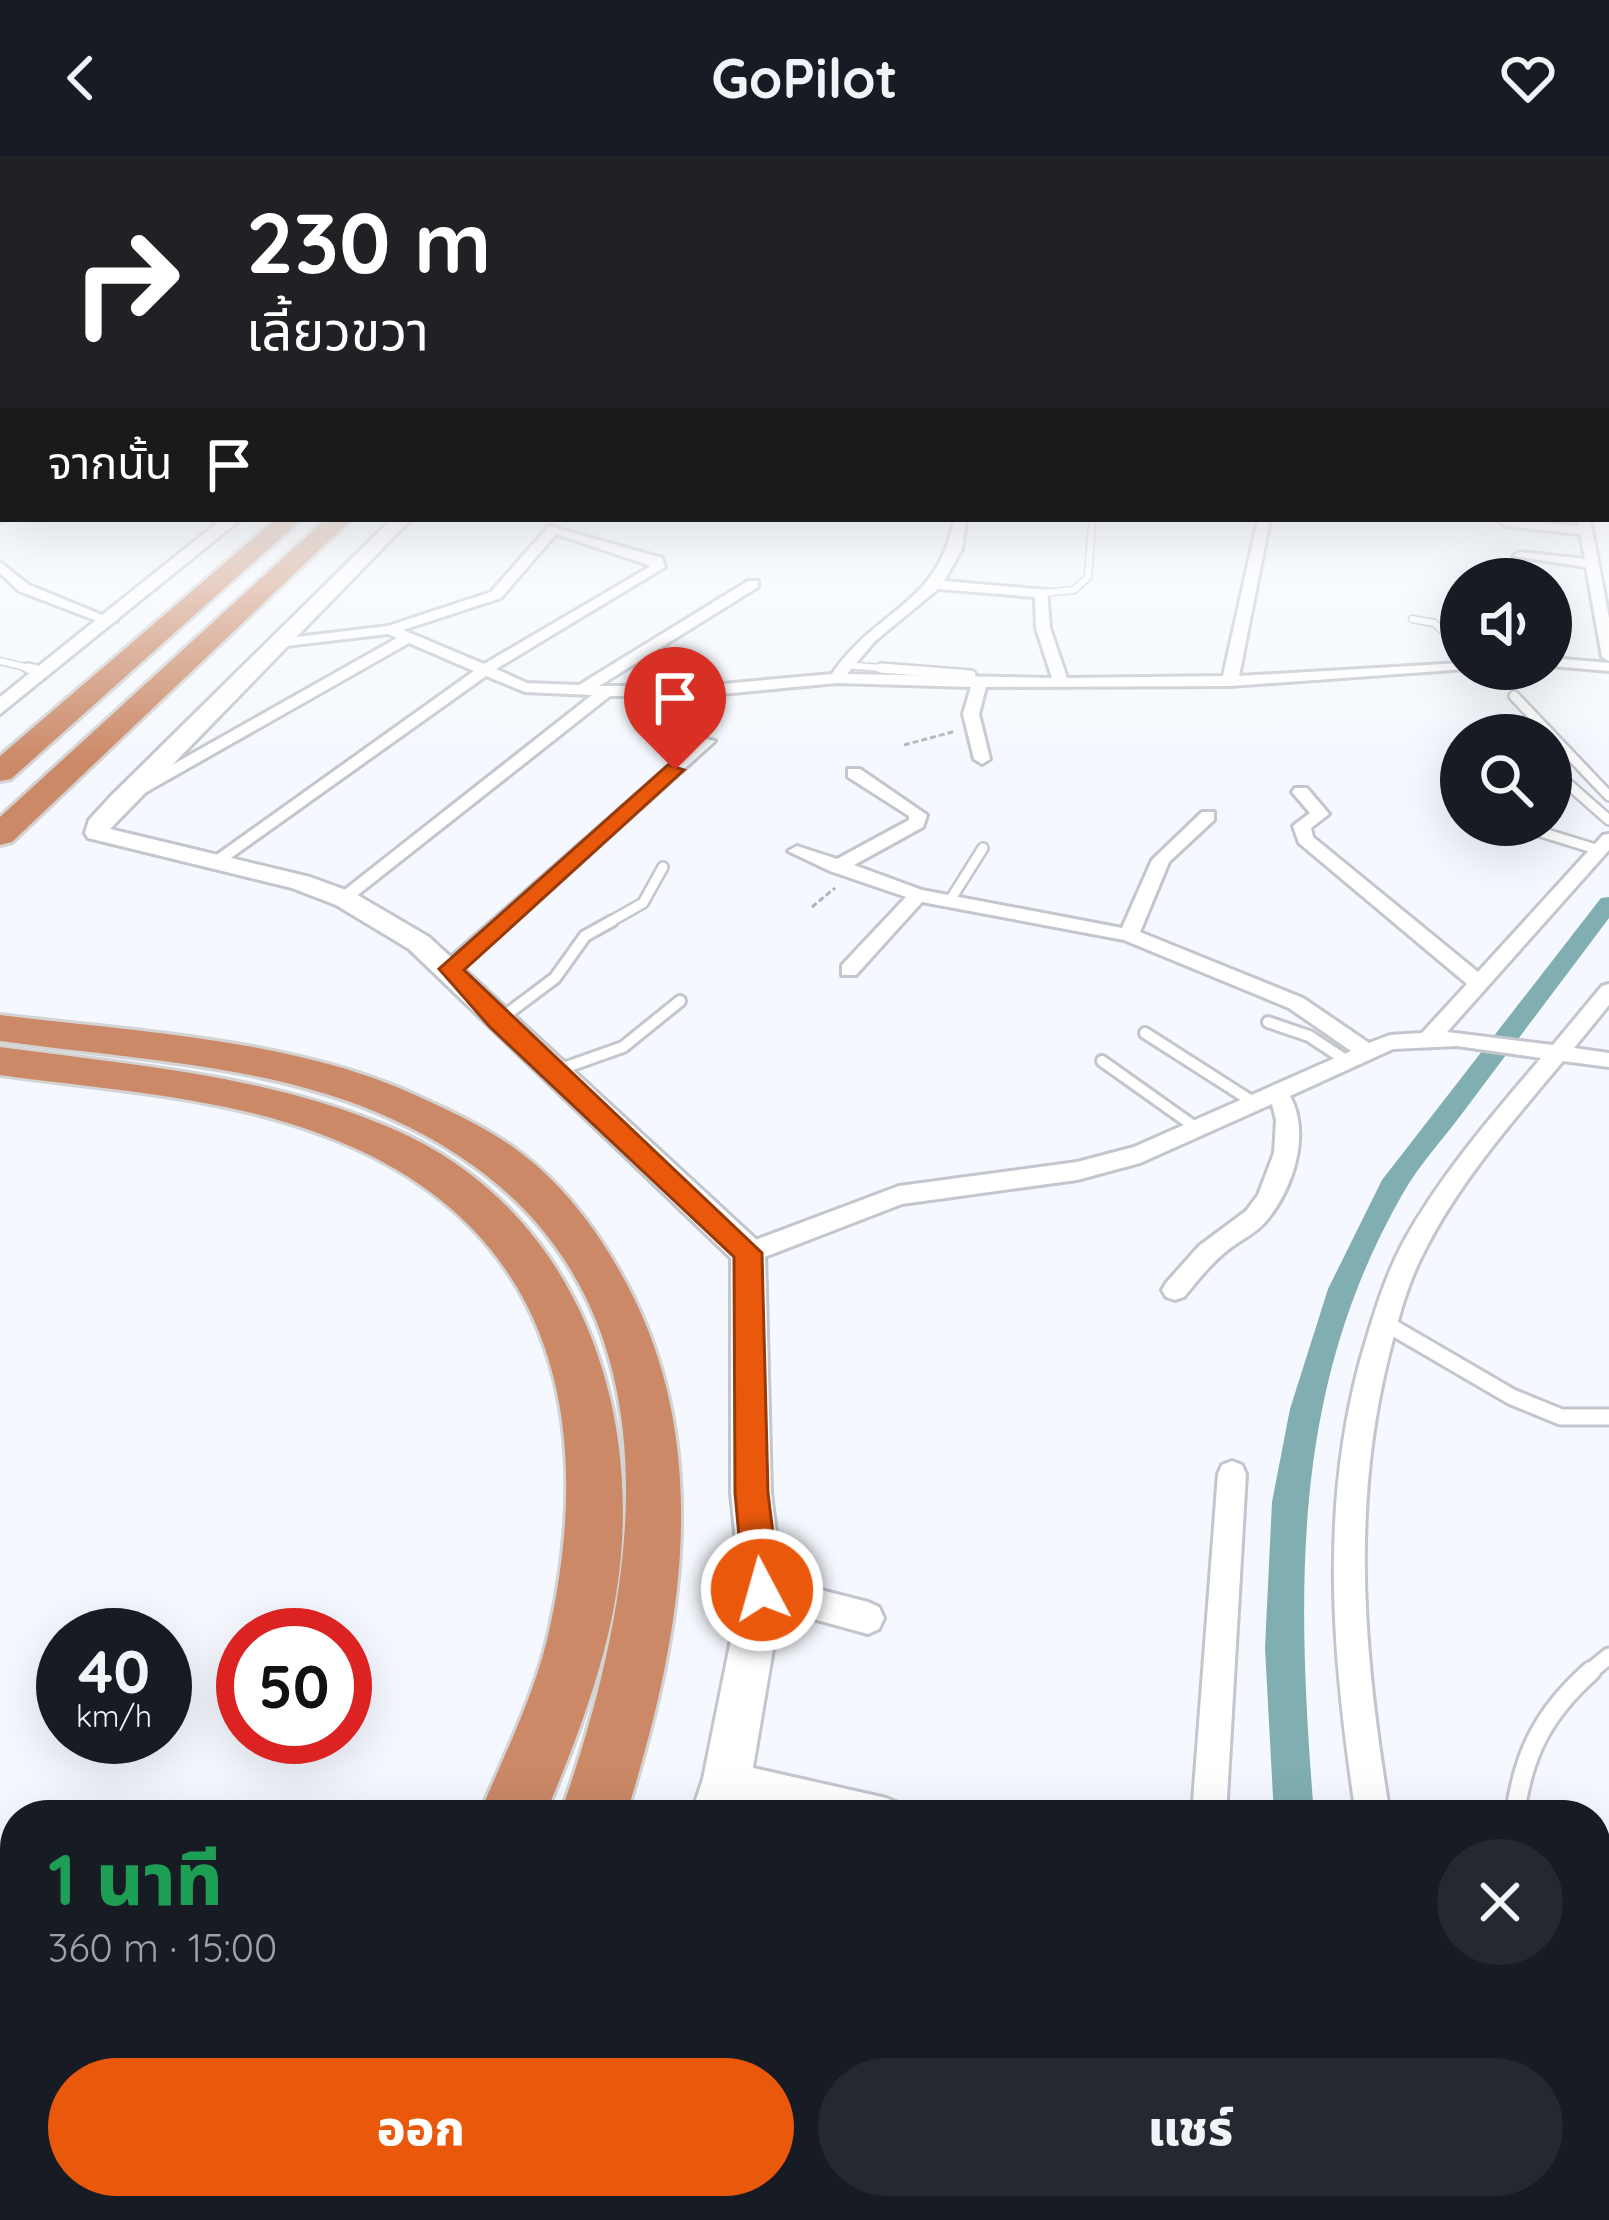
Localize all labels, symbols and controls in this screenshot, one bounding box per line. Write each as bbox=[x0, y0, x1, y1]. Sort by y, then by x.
text: GoPilot bbox=[711, 44, 898, 112]
icon: back bbox=[48, 45, 114, 111]
icon: heart bbox=[1495, 45, 1561, 111]
text: 230 m bbox=[246, 189, 491, 294]
icon: right bbox=[48, 204, 204, 360]
text: เลี้ยวขวา bbox=[246, 296, 429, 364]
icon: arrive bbox=[196, 432, 262, 498]
text: จากนั้น bbox=[48, 434, 172, 490]
map controls bbox=[1440, 558, 1572, 846]
button: sound bbox=[1440, 558, 1572, 690]
pin bbox=[624, 647, 726, 770]
icon: arrive bbox=[642, 665, 708, 731]
button: search bbox=[1440, 714, 1572, 846]
position arrow bbox=[699, 1527, 825, 1653]
speed limit sign: 50 bbox=[216, 1608, 372, 1764]
text: 40 bbox=[78, 1633, 150, 1708]
text: km/h bbox=[76, 1697, 152, 1735]
text: 1 นาที bbox=[48, 1833, 222, 1923]
button: close bbox=[1437, 1839, 1563, 1965]
text: 360 m · 15:00 bbox=[48, 1923, 277, 1972]
button: ออก bbox=[48, 2058, 794, 2196]
button: แชร์ bbox=[818, 2058, 1563, 2196]

